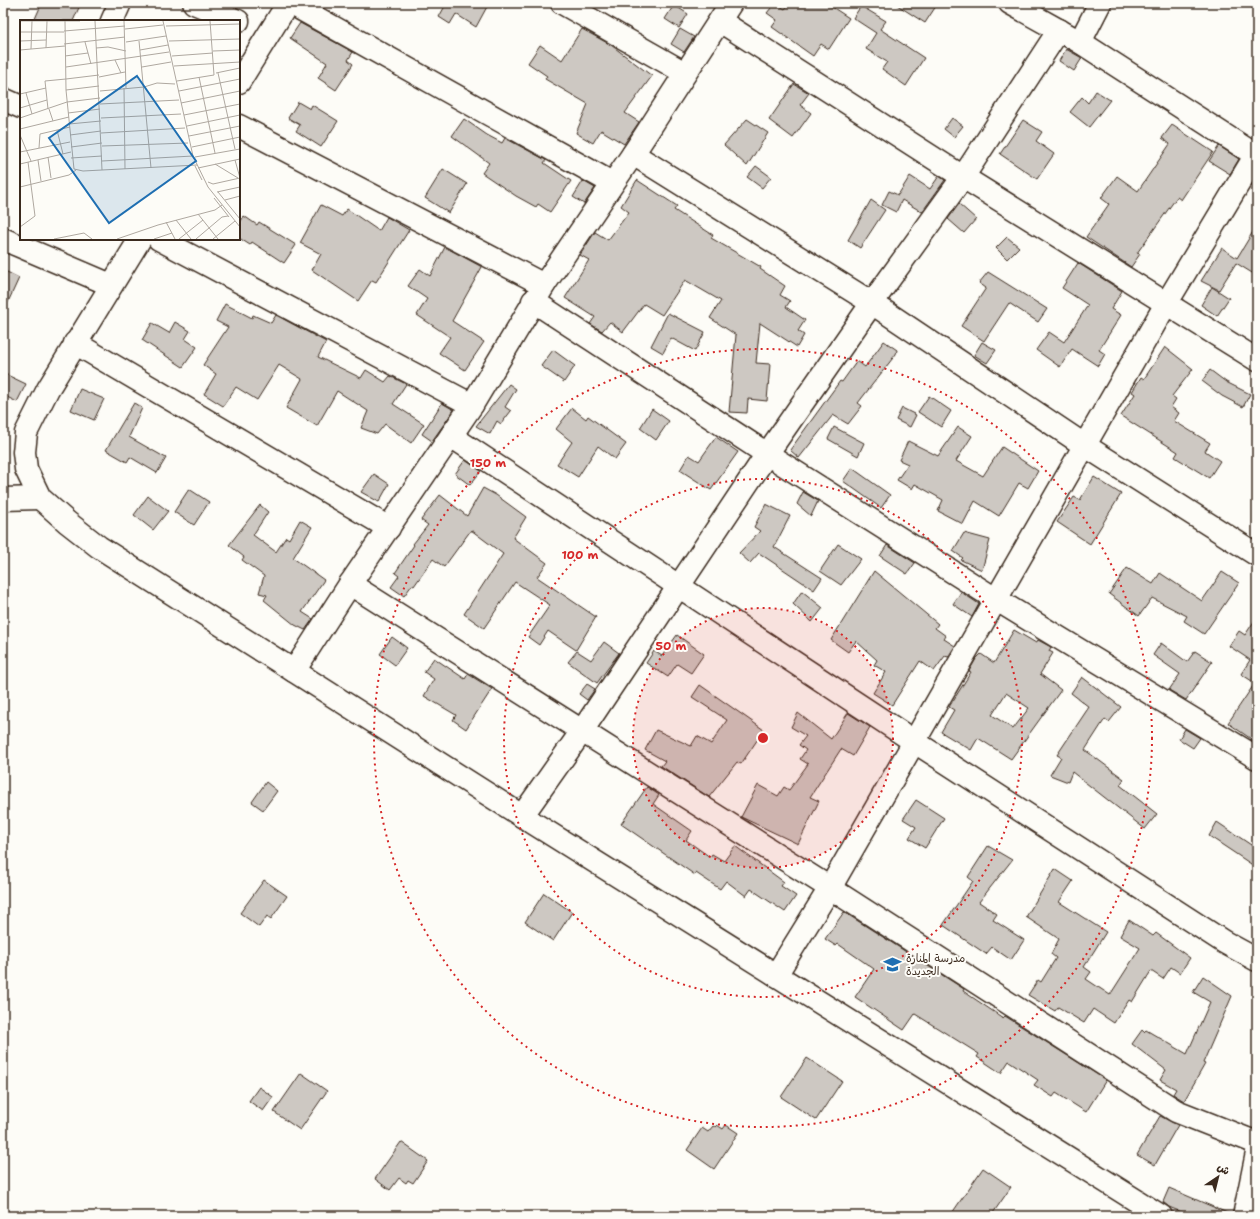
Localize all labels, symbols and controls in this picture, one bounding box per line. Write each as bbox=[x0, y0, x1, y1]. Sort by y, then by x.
inset map bbox=[20, 20, 240, 240]
text: 150 m bbox=[470, 455, 506, 471]
text: 100 m bbox=[562, 547, 599, 563]
text: 50 m bbox=[656, 638, 687, 654]
centre of rings bbox=[756, 731, 770, 745]
place label: مدرسة المنارة الجديدة bbox=[906, 951, 965, 979]
school or university icon: مدرسة المنارة الجديدة bbox=[883, 954, 903, 974]
north arrow bbox=[1198, 1157, 1238, 1197]
text: ش bbox=[1214, 1160, 1233, 1179]

